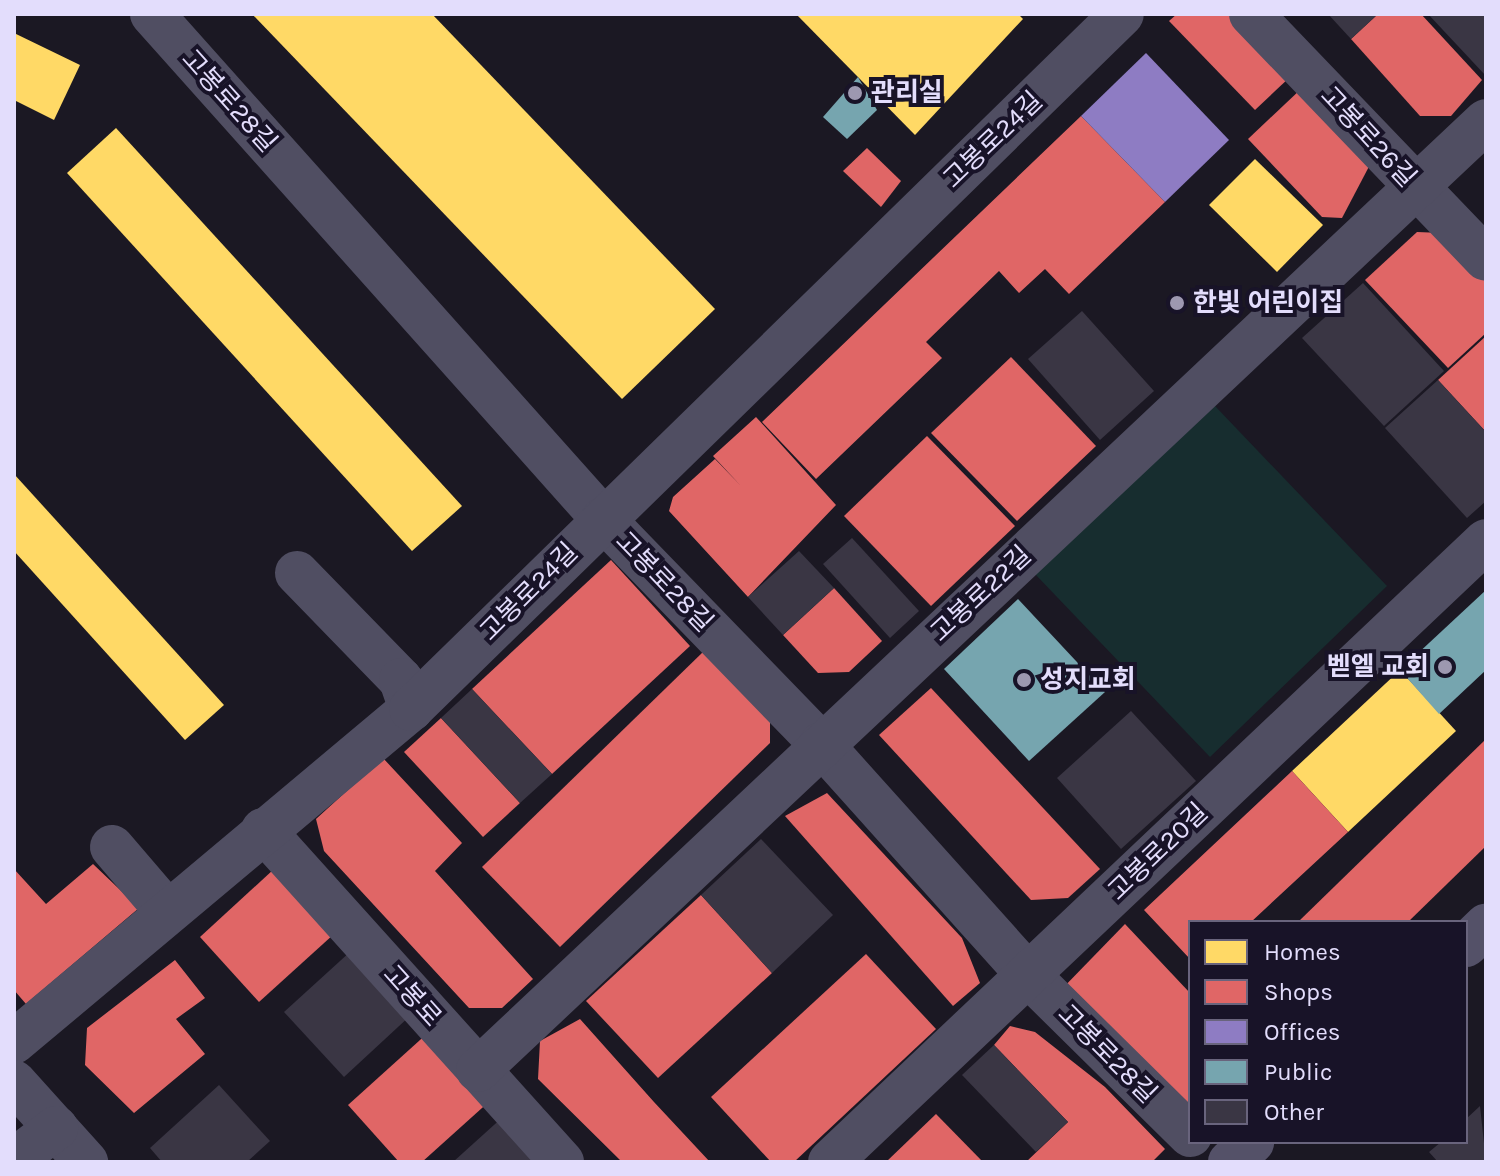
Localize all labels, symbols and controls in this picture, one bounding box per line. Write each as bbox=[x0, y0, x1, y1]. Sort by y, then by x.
street label: 고봉로28길 bbox=[175, 43, 283, 159]
place label: 관리실 bbox=[871, 77, 943, 109]
street label: 고봉로26길 bbox=[1314, 80, 1422, 194]
marker: 관리실 bbox=[846, 84, 864, 102]
street label: 고봉로24길 bbox=[937, 85, 1049, 195]
place label: 한빛 어린이집 bbox=[1193, 287, 1343, 319]
marker: 한빛 어린이집 bbox=[1168, 294, 1186, 312]
street label: 고봉로28길 bbox=[609, 526, 719, 638]
street label: 고봉로24길 bbox=[474, 537, 584, 647]
street label: 고봉로22길 bbox=[924, 540, 1038, 648]
place label: 벧엘 교회 bbox=[1327, 651, 1429, 683]
marker: 벧엘 교회 bbox=[1436, 658, 1454, 676]
place label: 성지교회 bbox=[1040, 664, 1136, 696]
marker: 성지교회 bbox=[1015, 671, 1033, 689]
street label: 고봉로20길 bbox=[1102, 797, 1214, 907]
legend bbox=[1188, 920, 1468, 1144]
text: Homes bbox=[1264, 938, 1341, 966]
street label: 고봉로 bbox=[376, 959, 448, 1033]
text: Shops bbox=[1264, 978, 1333, 1006]
street label: 고봉로28길 bbox=[1051, 998, 1163, 1110]
text: Offices bbox=[1264, 1018, 1340, 1046]
text: Public bbox=[1264, 1058, 1332, 1086]
text: Other bbox=[1264, 1098, 1324, 1126]

